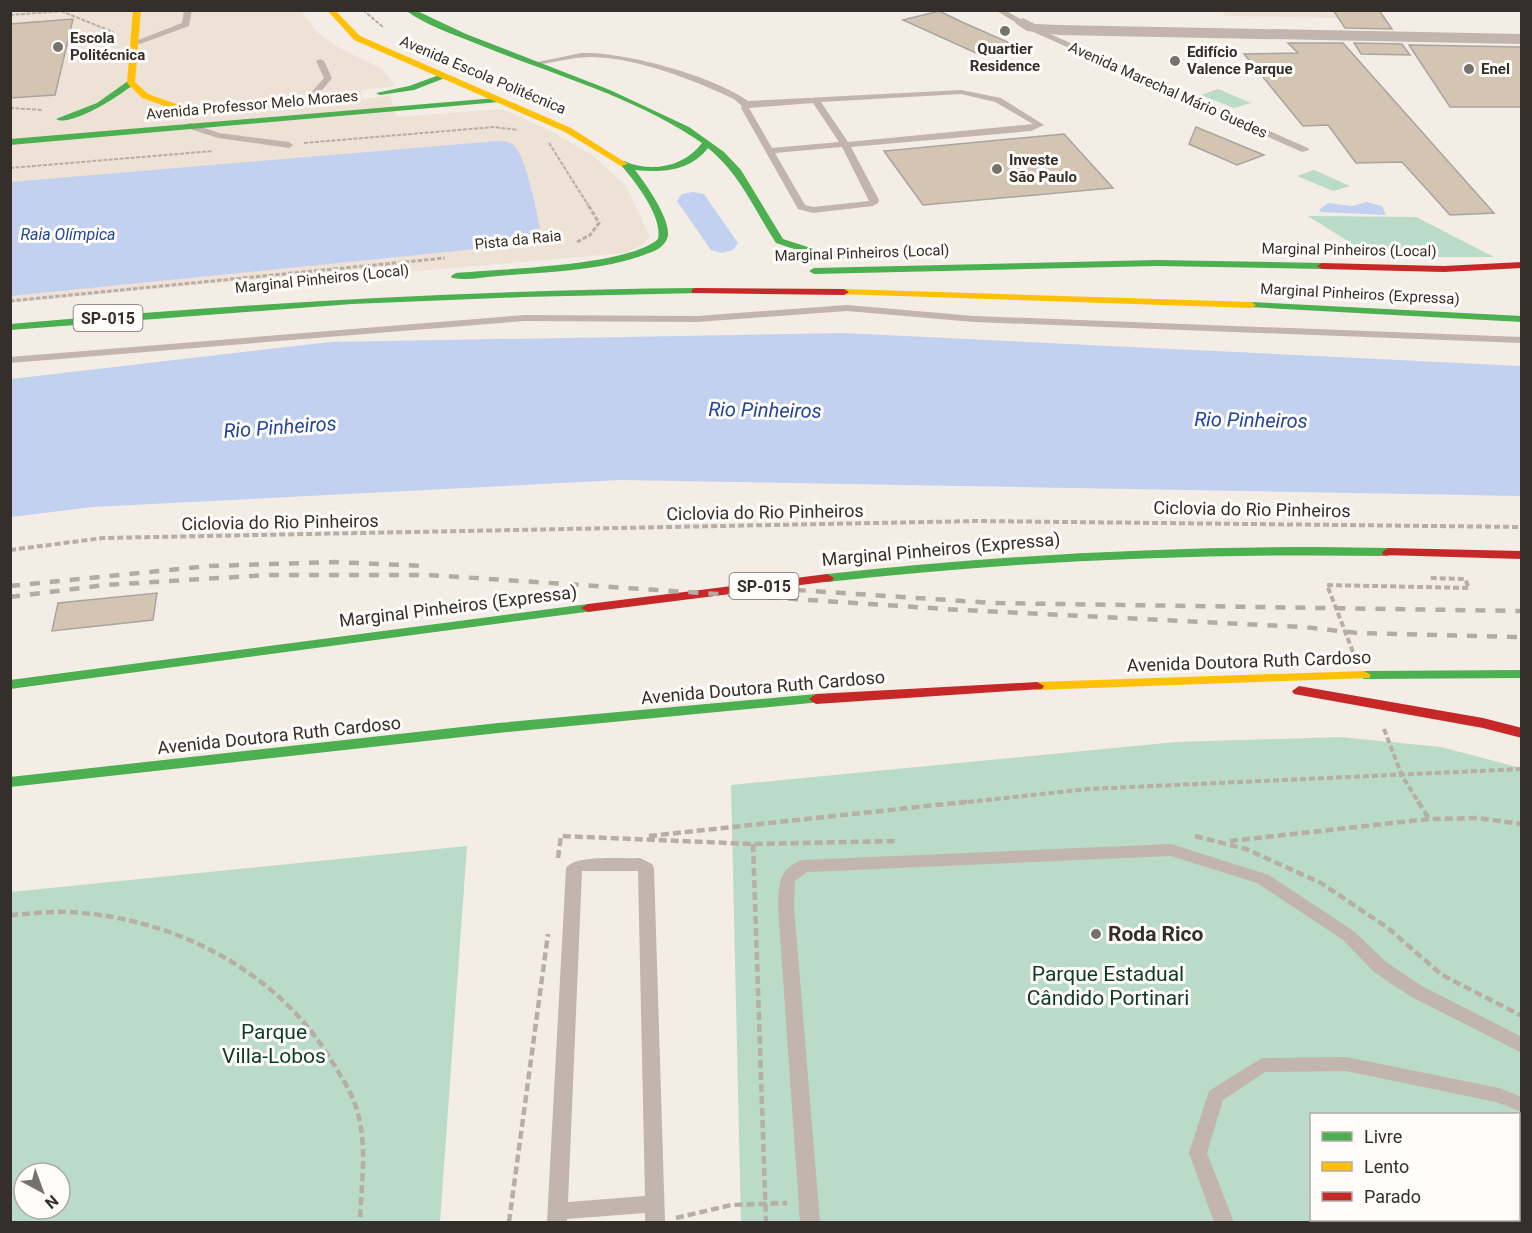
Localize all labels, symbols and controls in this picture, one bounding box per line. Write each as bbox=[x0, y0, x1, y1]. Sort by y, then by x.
marker: Quartier Residence bbox=[998, 24, 1012, 38]
place label: Escola Politécnica bbox=[70, 29, 145, 64]
street label: Avenida Escola Politécnica bbox=[397, 32, 569, 118]
street label: Avenida Marechal Mário Guedes bbox=[1066, 38, 1270, 142]
marker: Escola Politécnica bbox=[51, 40, 65, 54]
place label: Quartier Residence bbox=[970, 40, 1040, 75]
place label: Edifício Valence Parque bbox=[1187, 43, 1293, 78]
marker: Edifício Valence Parque bbox=[1168, 54, 1182, 68]
place label: Enel bbox=[1481, 60, 1510, 78]
marker: Enel bbox=[1462, 62, 1476, 76]
street label: Avenida Professor Melo Moraes bbox=[145, 87, 359, 123]
place label: Investe São Paulo bbox=[1009, 151, 1077, 186]
marker: Investe São Paulo bbox=[990, 162, 1004, 176]
water label: Raia Olímpica bbox=[20, 225, 116, 244]
street label: Pista da Raia bbox=[474, 226, 562, 254]
street label: Marginal Pinheiros (Local) bbox=[1261, 239, 1437, 261]
street label: Marginal Pinheiros (Local) bbox=[774, 241, 950, 265]
street label: Marginal Pinheiros (Local) bbox=[234, 261, 410, 297]
street label: Marginal Pinheiros (Expressa) bbox=[1260, 280, 1460, 308]
road number: SP-015 bbox=[74, 305, 142, 331]
water label: Rio Pinheiros bbox=[708, 397, 822, 423]
water label: Rio Pinheiros bbox=[1194, 407, 1308, 433]
water label: Rio Pinheiros bbox=[223, 411, 337, 443]
street label: Ciclovia do Rio Pinheiros bbox=[1153, 497, 1351, 521]
street label: Ciclovia do Rio Pinheiros bbox=[666, 500, 864, 524]
street label: Ciclovia do Rio Pinheiros bbox=[181, 510, 379, 534]
street label: Marginal Pinheiros (Expressa) bbox=[821, 528, 1061, 571]
road number: SP-015 bbox=[730, 573, 798, 599]
street label: Marginal Pinheiros (Expressa) bbox=[338, 581, 578, 632]
street label: Avenida Doutora Ruth Cardoso bbox=[1126, 646, 1372, 676]
street label: Avenida Doutora Ruth Cardoso bbox=[640, 666, 886, 708]
street label: Avenida Doutora Ruth Cardoso bbox=[156, 712, 402, 758]
place label: Roda Rico bbox=[1108, 922, 1204, 946]
marker: Roda Rico bbox=[1089, 927, 1103, 941]
park label: Parque Estadual Cândido Portinari bbox=[1027, 962, 1189, 1010]
park label: Parque Villa-Lobos bbox=[222, 1020, 326, 1068]
legend bbox=[1310, 1113, 1520, 1221]
text: Livre bbox=[1364, 1126, 1402, 1147]
text: Lento bbox=[1364, 1156, 1409, 1177]
north arrow bbox=[12, 1161, 72, 1221]
text: Parado bbox=[1364, 1186, 1421, 1207]
text: N bbox=[41, 1191, 62, 1213]

